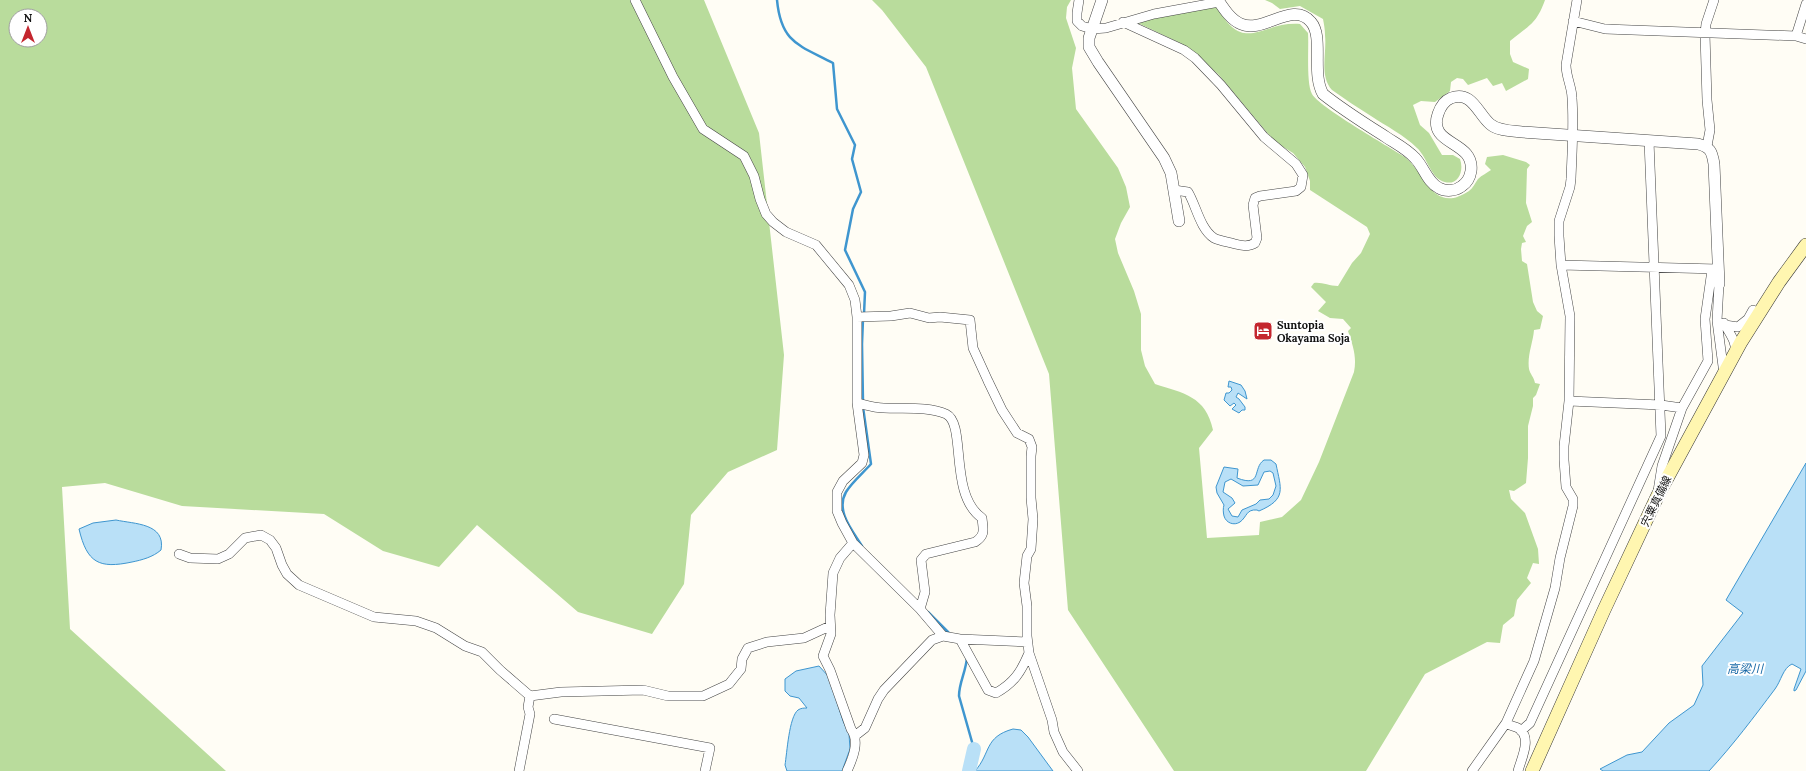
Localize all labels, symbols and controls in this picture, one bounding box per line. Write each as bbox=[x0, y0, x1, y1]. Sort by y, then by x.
north arrow bbox=[8, 8, 48, 48]
text: N bbox=[24, 11, 33, 25]
place label: Suntopia Okayama Soja bbox=[1277, 318, 1350, 345]
hotel icon: Suntopia Okayama Soja bbox=[1252, 320, 1274, 342]
street label: 宍粟真備線 bbox=[1638, 473, 1674, 529]
water label: 高梁川 bbox=[1727, 661, 1765, 676]

